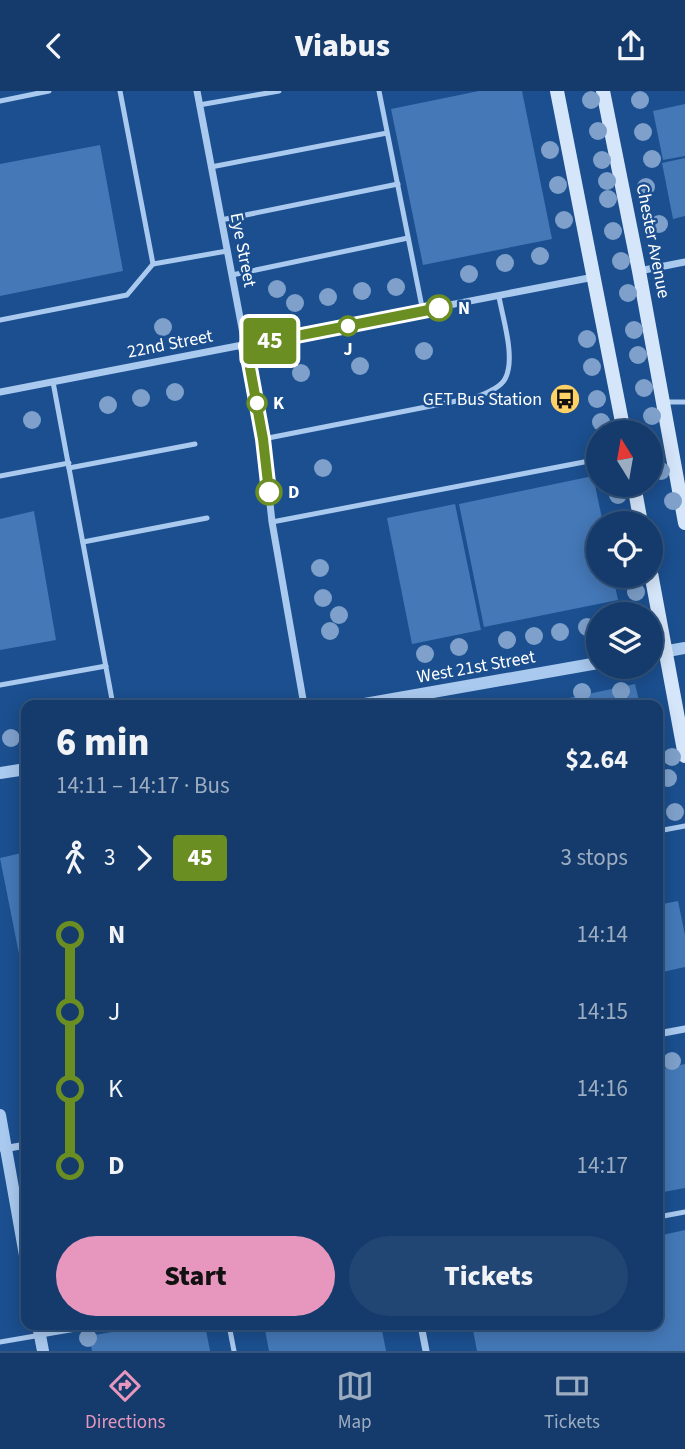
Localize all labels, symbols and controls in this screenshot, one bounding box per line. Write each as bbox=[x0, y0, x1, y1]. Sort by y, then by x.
text: Viabus bbox=[295, 23, 390, 69]
icon: back bbox=[35, 27, 73, 65]
icon: share bbox=[612, 27, 650, 65]
street label: Chester Avenue bbox=[630, 182, 676, 301]
street label: Eye Street bbox=[224, 211, 262, 289]
marker: N bbox=[426, 295, 452, 321]
place label: N bbox=[458, 296, 470, 321]
marker: J bbox=[338, 316, 358, 336]
line badge: 45 bbox=[238, 318, 302, 364]
street label: 22nd Street bbox=[125, 323, 215, 365]
text: 45 bbox=[257, 323, 283, 358]
place label: J bbox=[343, 337, 353, 362]
bus stop icon: GET Bus Station bbox=[548, 382, 582, 416]
place label: GET Bus Station bbox=[423, 387, 542, 412]
place label: K bbox=[273, 391, 285, 416]
marker: K bbox=[247, 393, 267, 413]
north arrow bbox=[586, 420, 663, 497]
map controls bbox=[586, 420, 663, 679]
marker: D bbox=[256, 479, 282, 505]
place label: D bbox=[288, 480, 299, 505]
button: locate bbox=[586, 511, 663, 588]
button: layers bbox=[586, 602, 663, 679]
street label: West 21st Street bbox=[415, 644, 537, 690]
text: 6 min bbox=[56, 716, 149, 770]
text: $2.64 bbox=[565, 741, 628, 778]
text: 14:11 – 14:17 · Bus bbox=[56, 769, 230, 802]
icon: walk bbox=[56, 839, 94, 877]
icon: forward bbox=[125, 839, 163, 877]
text: 45 bbox=[187, 840, 213, 875]
text: 3 bbox=[104, 841, 115, 874]
text: 3 stops bbox=[561, 841, 628, 874]
text: N bbox=[108, 916, 125, 953]
text: 14:14 bbox=[577, 918, 628, 951]
text: J bbox=[108, 993, 120, 1030]
text: 14:15 bbox=[577, 995, 628, 1028]
text: K bbox=[108, 1070, 123, 1107]
text: 14:16 bbox=[577, 1072, 628, 1105]
text: D bbox=[108, 1147, 125, 1184]
text: 14:17 bbox=[577, 1149, 628, 1182]
button: Start bbox=[56, 1236, 335, 1316]
button: Tickets bbox=[349, 1236, 628, 1316]
tab: Directions bbox=[85, 1367, 166, 1436]
tab: Map bbox=[336, 1367, 374, 1436]
tab: Tickets bbox=[544, 1367, 600, 1436]

